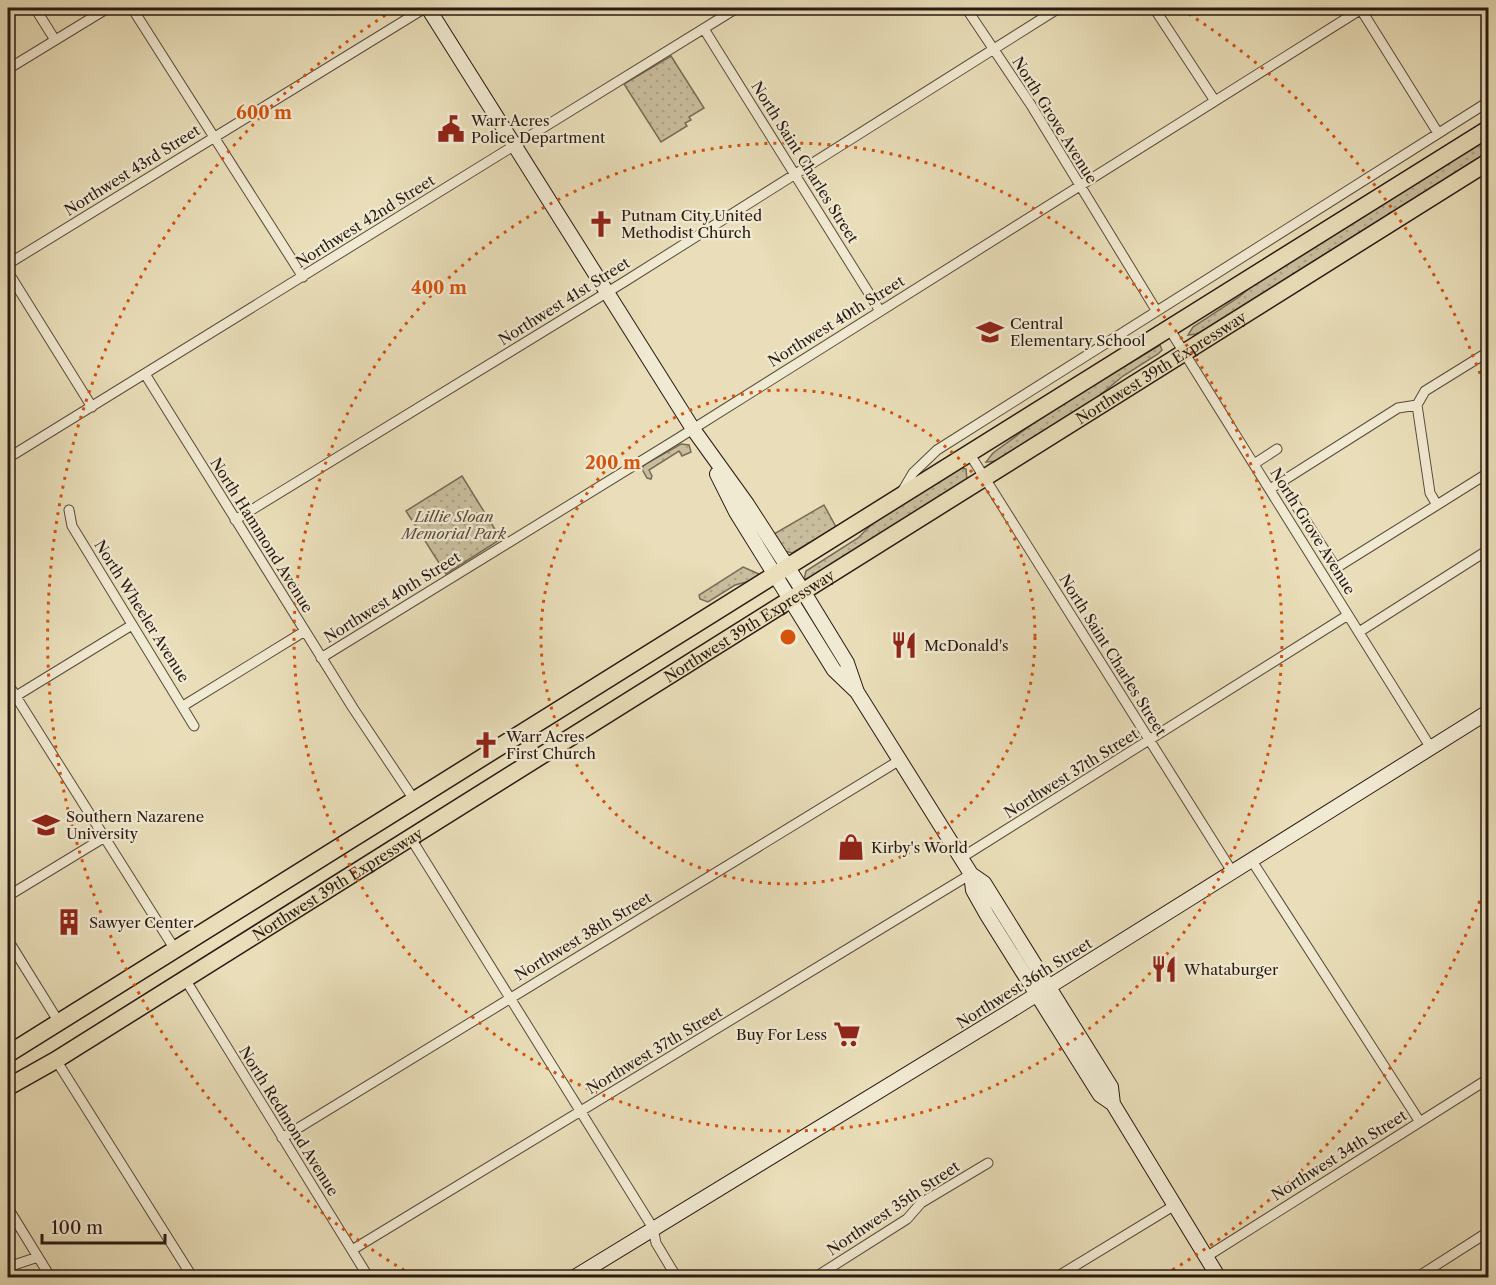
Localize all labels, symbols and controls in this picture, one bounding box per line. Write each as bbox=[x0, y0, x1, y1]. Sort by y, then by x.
street label: North Grove Avenue bbox=[1008, 53, 1102, 187]
street label: North Saint Charles Street bbox=[747, 78, 863, 247]
text: 600 m bbox=[236, 102, 292, 124]
place label: Warr Acres Police Department bbox=[470, 111, 606, 147]
public building icon: Warr Acres Police Department bbox=[436, 114, 466, 144]
street label: Northwest 43rd Street bbox=[61, 120, 204, 220]
street label: Northwest 42nd Street bbox=[292, 170, 439, 272]
place label: Putnam City United Methodist Church bbox=[621, 206, 762, 242]
church icon: Putnam City United Methodist Church bbox=[586, 209, 616, 239]
street label: Northwest 41st Street bbox=[495, 253, 634, 349]
street label: Northwest 40th Street bbox=[764, 271, 908, 371]
text: 400 m bbox=[411, 277, 467, 299]
street label: Northwest 39th Expressway bbox=[1072, 306, 1250, 428]
place label: Central Elementary School bbox=[1010, 314, 1146, 350]
school or university icon: Central Elementary School bbox=[975, 317, 1005, 347]
text: 200 m bbox=[585, 452, 641, 474]
street label: North Hammond Avenue bbox=[206, 454, 318, 616]
street label: North Grove Avenue bbox=[1266, 464, 1360, 598]
park label: Lillie Sloan Memorial Park bbox=[400, 507, 506, 543]
street label: North Wheeler Avenue bbox=[90, 536, 194, 686]
street label: Northwest 40th Street bbox=[320, 547, 464, 647]
street label: Northwest 39th Expressway bbox=[660, 565, 838, 686]
street label: North Saint Charles Street bbox=[1055, 571, 1171, 740]
centre of rings bbox=[778, 627, 798, 647]
restaurant icon: McDonald's bbox=[889, 630, 919, 660]
place label: McDonald's bbox=[924, 636, 1009, 655]
street label: Northwest 37th Street bbox=[1000, 724, 1142, 822]
place label: Warr Acres First Church bbox=[505, 727, 597, 763]
church icon: Warr Acres First Church bbox=[471, 730, 501, 760]
place label: Southern Nazarene University bbox=[66, 807, 204, 843]
school or university icon: Southern Nazarene University bbox=[31, 810, 61, 840]
street label: Northwest 39th Expressway bbox=[248, 823, 426, 944]
shop icon: Kirby's World bbox=[836, 832, 866, 862]
place label: Kirby's World bbox=[871, 838, 968, 857]
street label: Northwest 38th Street bbox=[511, 887, 655, 984]
building icon: Sawyer Center bbox=[54, 907, 84, 937]
place label: Sawyer Center bbox=[89, 913, 194, 932]
street label: Northwest 36th Street bbox=[953, 933, 1096, 1032]
restaurant icon: Whataburger bbox=[1149, 954, 1179, 984]
place label: Whataburger bbox=[1183, 960, 1279, 979]
street label: Northwest 37th Street bbox=[583, 1002, 726, 1098]
supermarket icon: Buy For Less bbox=[832, 1019, 862, 1049]
place label: Buy For Less bbox=[736, 1025, 827, 1044]
street label: North Redmond Avenue bbox=[235, 1043, 343, 1199]
street label: Northwest 34th Street bbox=[1268, 1105, 1411, 1204]
street label: Northwest 35th Street bbox=[823, 1156, 963, 1259]
scale bar bbox=[42, 1207, 165, 1245]
text: 100 m bbox=[51, 1217, 103, 1239]

